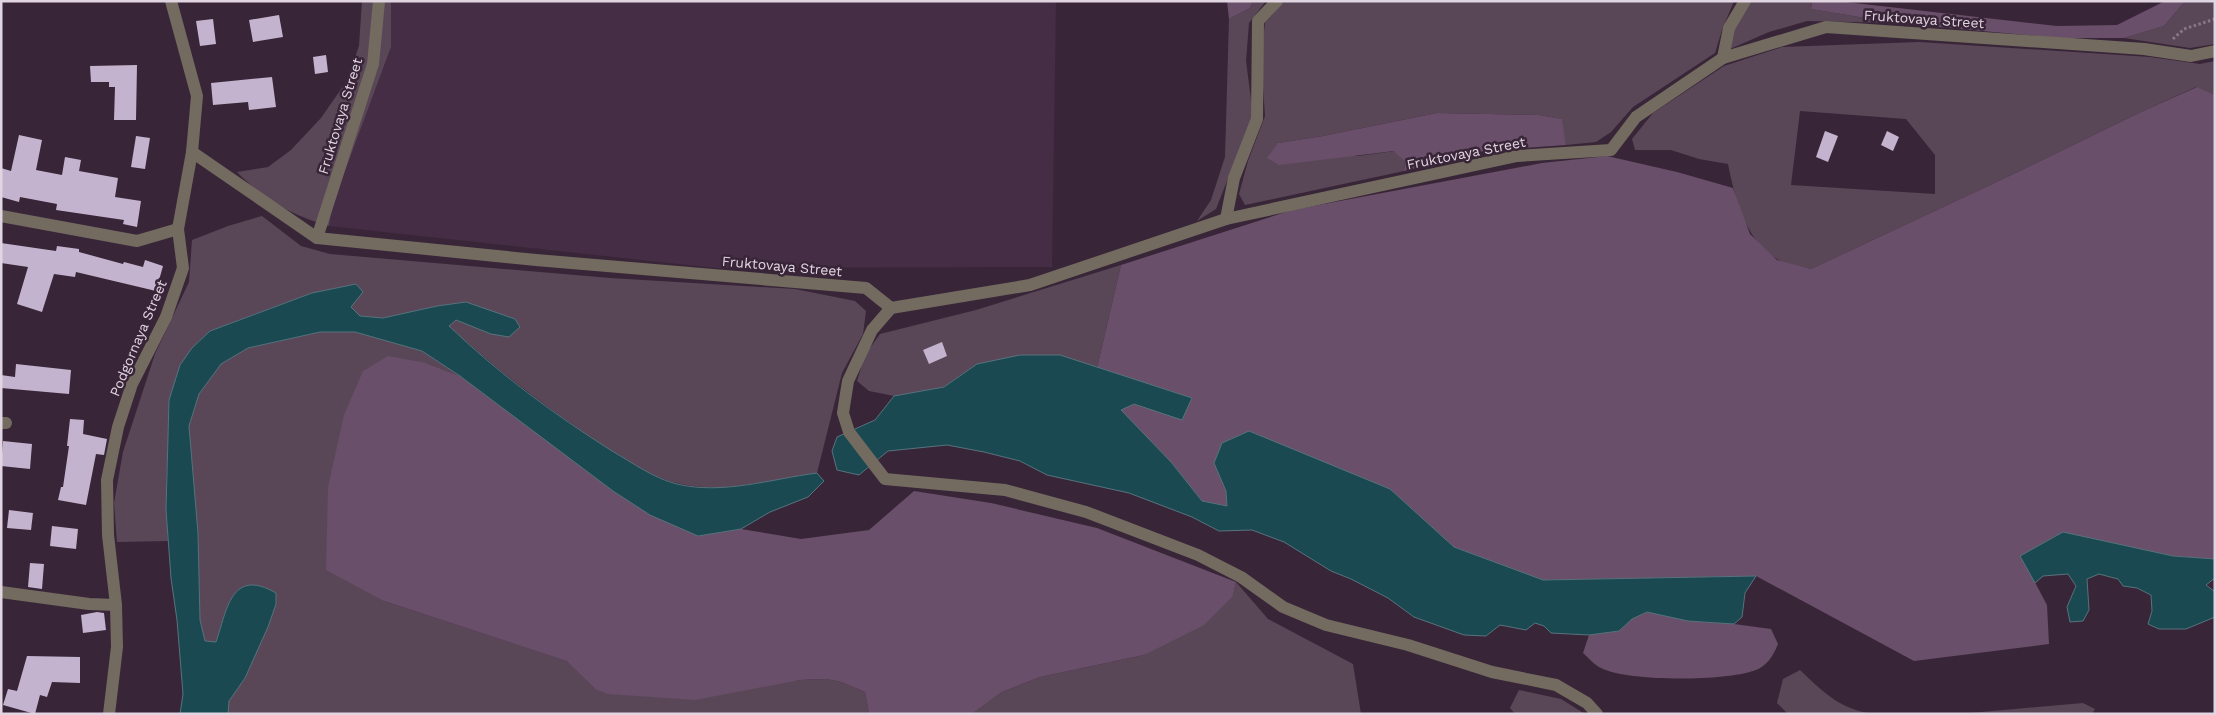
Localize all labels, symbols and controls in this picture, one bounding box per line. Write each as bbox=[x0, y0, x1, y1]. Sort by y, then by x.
street label: Fruktovaya Street bbox=[1863, 7, 1985, 31]
street label: Fruktovaya Street bbox=[315, 56, 365, 176]
street label: Fruktovaya Street bbox=[1405, 134, 1527, 172]
street label: Fruktovaya Street bbox=[721, 253, 843, 279]
street label: Podgornaya Street bbox=[106, 277, 170, 399]

